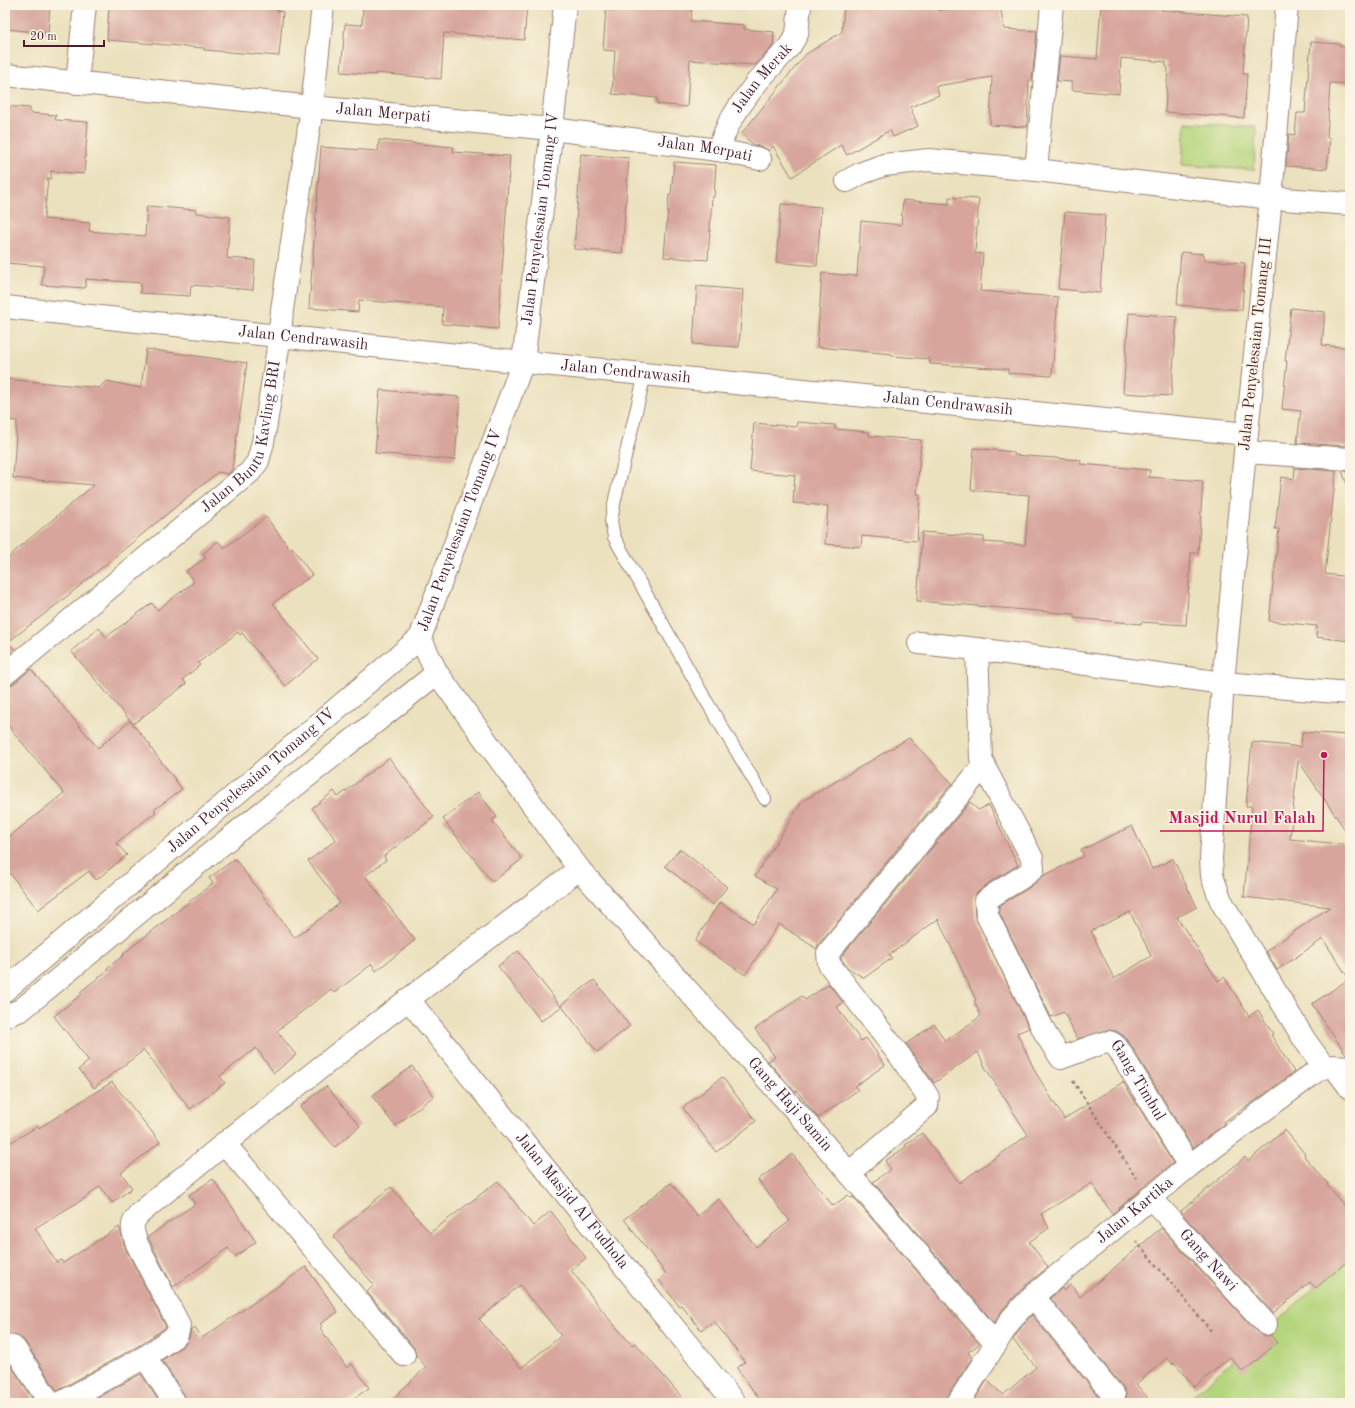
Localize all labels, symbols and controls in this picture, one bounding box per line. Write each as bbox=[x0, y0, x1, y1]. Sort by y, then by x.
scale bar bbox=[24, 22, 104, 48]
text: 20 m bbox=[30, 31, 57, 43]
street label: Jalan Merak bbox=[729, 41, 796, 116]
street label: Jalan Merpati bbox=[335, 101, 431, 126]
street label: Jalan Penyelesaian Tomang IV bbox=[520, 112, 562, 326]
street label: Jalan Merpati bbox=[657, 134, 754, 165]
street label: Jalan Penyelesaian Tomang III bbox=[1237, 237, 1275, 451]
street label: Jalan Cendrawasih bbox=[237, 324, 370, 354]
street label: Jalan Cendrawasih bbox=[560, 358, 692, 387]
street label: Jalan Buntu Kavling BRI bbox=[198, 360, 284, 517]
street label: Jalan Cendrawasih bbox=[882, 390, 1014, 419]
street label: Jalan Penyelesaian Tomang IV bbox=[415, 427, 505, 634]
street label: Jalan Penyelesaian Tomang IV bbox=[164, 706, 338, 856]
callout: Masjid Nurul Falah bbox=[1160, 802, 1323, 831]
text: Masjid Nurul Falah bbox=[1168, 810, 1316, 827]
street label: Gang Timbul bbox=[1107, 1037, 1168, 1123]
street label: Gang Haji Samin bbox=[744, 1055, 835, 1155]
street label: Jalan Masjid Al Fudhola bbox=[512, 1130, 631, 1272]
street label: Jalan Kartika bbox=[1094, 1174, 1177, 1247]
street label: Gang Nawi bbox=[1176, 1226, 1240, 1295]

